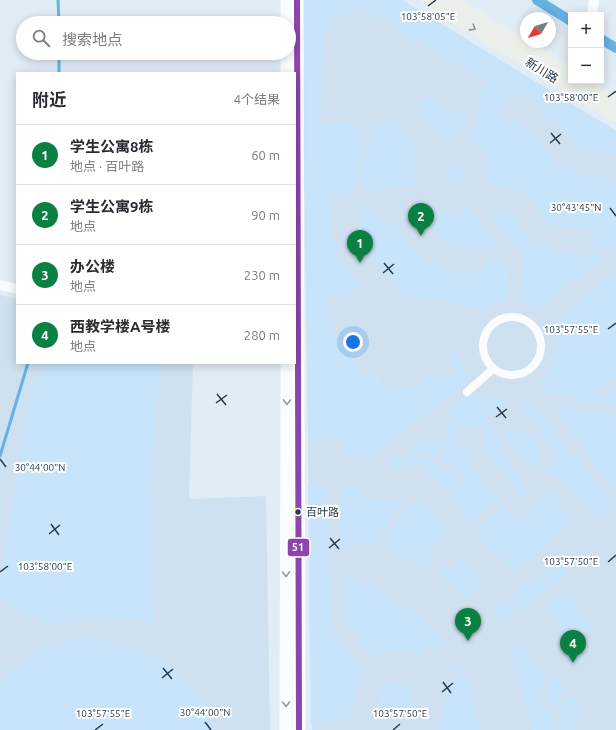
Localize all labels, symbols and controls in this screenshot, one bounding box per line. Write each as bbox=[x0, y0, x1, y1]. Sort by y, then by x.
text: 103°58'05"E bbox=[401, 11, 456, 22]
north arrow bbox=[520, 12, 556, 48]
map controls bbox=[568, 12, 604, 84]
button: + bbox=[568, 12, 604, 48]
search box bbox=[16, 16, 296, 60]
one-way arrow bbox=[469, 23, 476, 30]
icon: search bbox=[30, 27, 52, 49]
text: 搜索地点 bbox=[62, 31, 122, 48]
button: − bbox=[568, 48, 604, 84]
street label: 新川路 bbox=[523, 55, 561, 85]
text: 附近 bbox=[32, 90, 66, 109]
text: 4个结果 bbox=[234, 92, 280, 106]
text: 103°58'00"E bbox=[544, 92, 599, 103]
text: 学生公寓8栋 bbox=[70, 138, 153, 155]
text: 1 bbox=[41, 148, 49, 162]
text: 60 m bbox=[251, 148, 280, 162]
text: 地点 · 百叶路 bbox=[70, 159, 144, 173]
text: 学生公寓9栋 bbox=[70, 198, 153, 215]
text: 30°43'45"N bbox=[551, 202, 601, 213]
pin: 2 bbox=[408, 203, 434, 236]
text: 2 bbox=[41, 208, 49, 222]
text: 90 m bbox=[251, 208, 280, 222]
text: 地点 bbox=[70, 219, 96, 233]
pin: 1 bbox=[347, 230, 373, 263]
text: 办公楼 bbox=[70, 258, 115, 275]
text: 3 bbox=[41, 268, 49, 282]
text: 230 m bbox=[244, 268, 280, 282]
text: 地点 bbox=[70, 279, 96, 293]
text: 西教学楼A号楼 bbox=[70, 318, 171, 335]
text: 103°57'55"E bbox=[544, 324, 599, 335]
text: 4 bbox=[41, 328, 49, 342]
text: 280 m bbox=[244, 328, 280, 342]
your location bbox=[343, 332, 363, 352]
text: 地点 bbox=[70, 339, 96, 353]
one-way arrow bbox=[283, 399, 291, 405]
text: 30°44'00"N bbox=[15, 462, 65, 473]
place label: 百叶路 bbox=[306, 506, 339, 518]
marker: 百叶路 bbox=[293, 507, 303, 517]
line badge: 51 bbox=[287, 538, 310, 557]
text: 51 bbox=[292, 541, 304, 553]
text: 103°57'50"E bbox=[544, 556, 599, 567]
text: 103°58'00"E bbox=[18, 561, 73, 572]
one-way arrow bbox=[282, 571, 290, 577]
pin: 3 bbox=[455, 608, 481, 641]
pin: 4 bbox=[560, 630, 586, 663]
one-way arrow bbox=[282, 701, 290, 707]
text: 30°44'00"N bbox=[180, 707, 230, 718]
text: 103°57'55"E bbox=[76, 708, 131, 719]
text: 103°57'50"E bbox=[373, 708, 428, 719]

